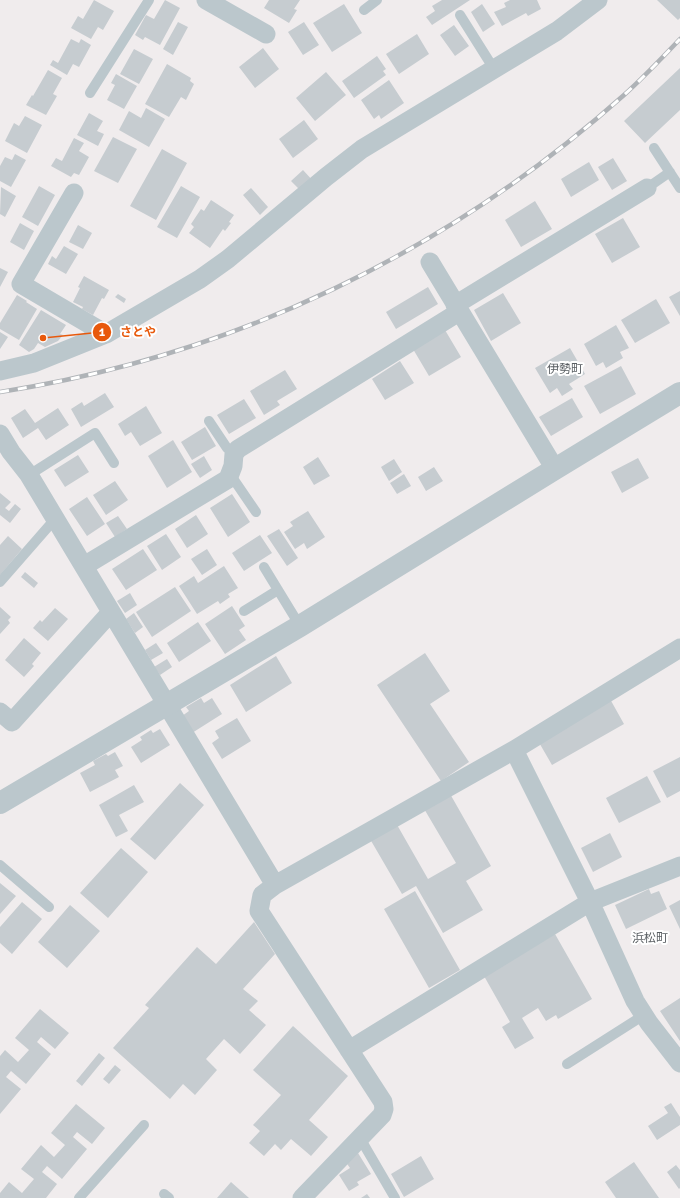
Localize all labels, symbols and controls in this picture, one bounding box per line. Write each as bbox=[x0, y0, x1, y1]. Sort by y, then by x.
callout: さとや bbox=[92, 320, 164, 344]
text: 1 bbox=[99, 325, 106, 340]
text: さとや bbox=[120, 325, 156, 340]
district label: 伊勢町 bbox=[547, 362, 583, 377]
district label: 浜松町 bbox=[632, 931, 668, 946]

